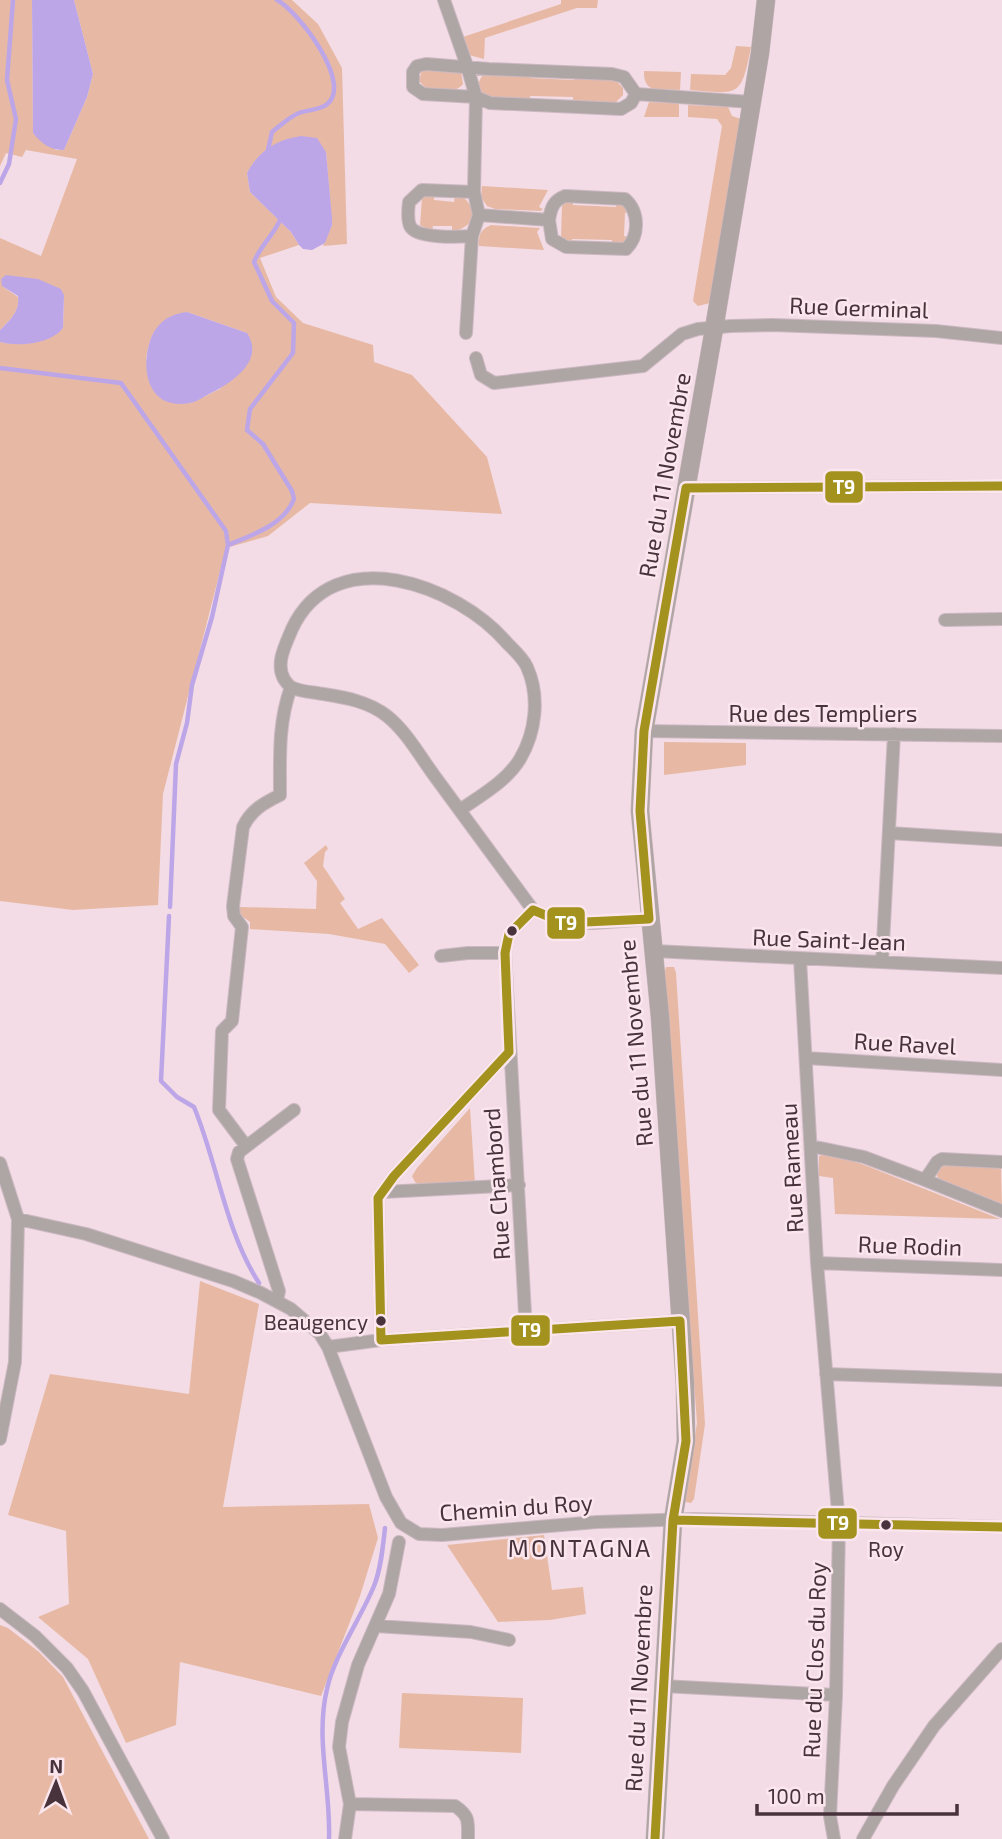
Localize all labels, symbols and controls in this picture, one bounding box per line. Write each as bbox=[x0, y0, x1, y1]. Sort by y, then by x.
street label: Rue Germinal bbox=[789, 291, 929, 323]
street label: Rue du 11 Novembre bbox=[632, 370, 696, 580]
line badge: T9 bbox=[824, 470, 864, 504]
text: T9 bbox=[833, 475, 855, 498]
street label: Rue des Templiers bbox=[728, 699, 918, 727]
line badge: T9 bbox=[546, 906, 586, 940]
text: T9 bbox=[555, 911, 577, 934]
street label: Rue Saint-Jean bbox=[752, 922, 906, 956]
unlabelled marker bbox=[505, 924, 519, 938]
street label: Rue du 11 Novembre bbox=[612, 938, 658, 1148]
street label: Rue Ravel bbox=[853, 1026, 957, 1060]
street label: Rue Rameau bbox=[774, 1102, 808, 1234]
street label: Rue Chambord bbox=[477, 1107, 515, 1261]
street label: Rue Rodin bbox=[857, 1229, 963, 1261]
place label: Beaugency bbox=[264, 1309, 368, 1334]
marker: Beaugency bbox=[374, 1314, 388, 1328]
line badge: T9 bbox=[510, 1314, 551, 1347]
text: T9 bbox=[519, 1318, 541, 1341]
street label: Chemin du Roy bbox=[438, 1488, 594, 1526]
line badge: T9 bbox=[817, 1507, 858, 1540]
text: T9 bbox=[827, 1511, 849, 1534]
marker: Roy bbox=[879, 1518, 893, 1532]
district label: MONTAGNA bbox=[508, 1533, 652, 1562]
place label: Roy bbox=[868, 1536, 904, 1561]
street label: Rue du Clos du Roy bbox=[797, 1561, 831, 1759]
street label: Rue du 11 Novembre bbox=[619, 1584, 657, 1792]
north arrow bbox=[21, 1748, 91, 1818]
text: N bbox=[49, 1754, 63, 1777]
scale bar bbox=[757, 1772, 956, 1816]
text: 100 m bbox=[768, 1783, 825, 1808]

